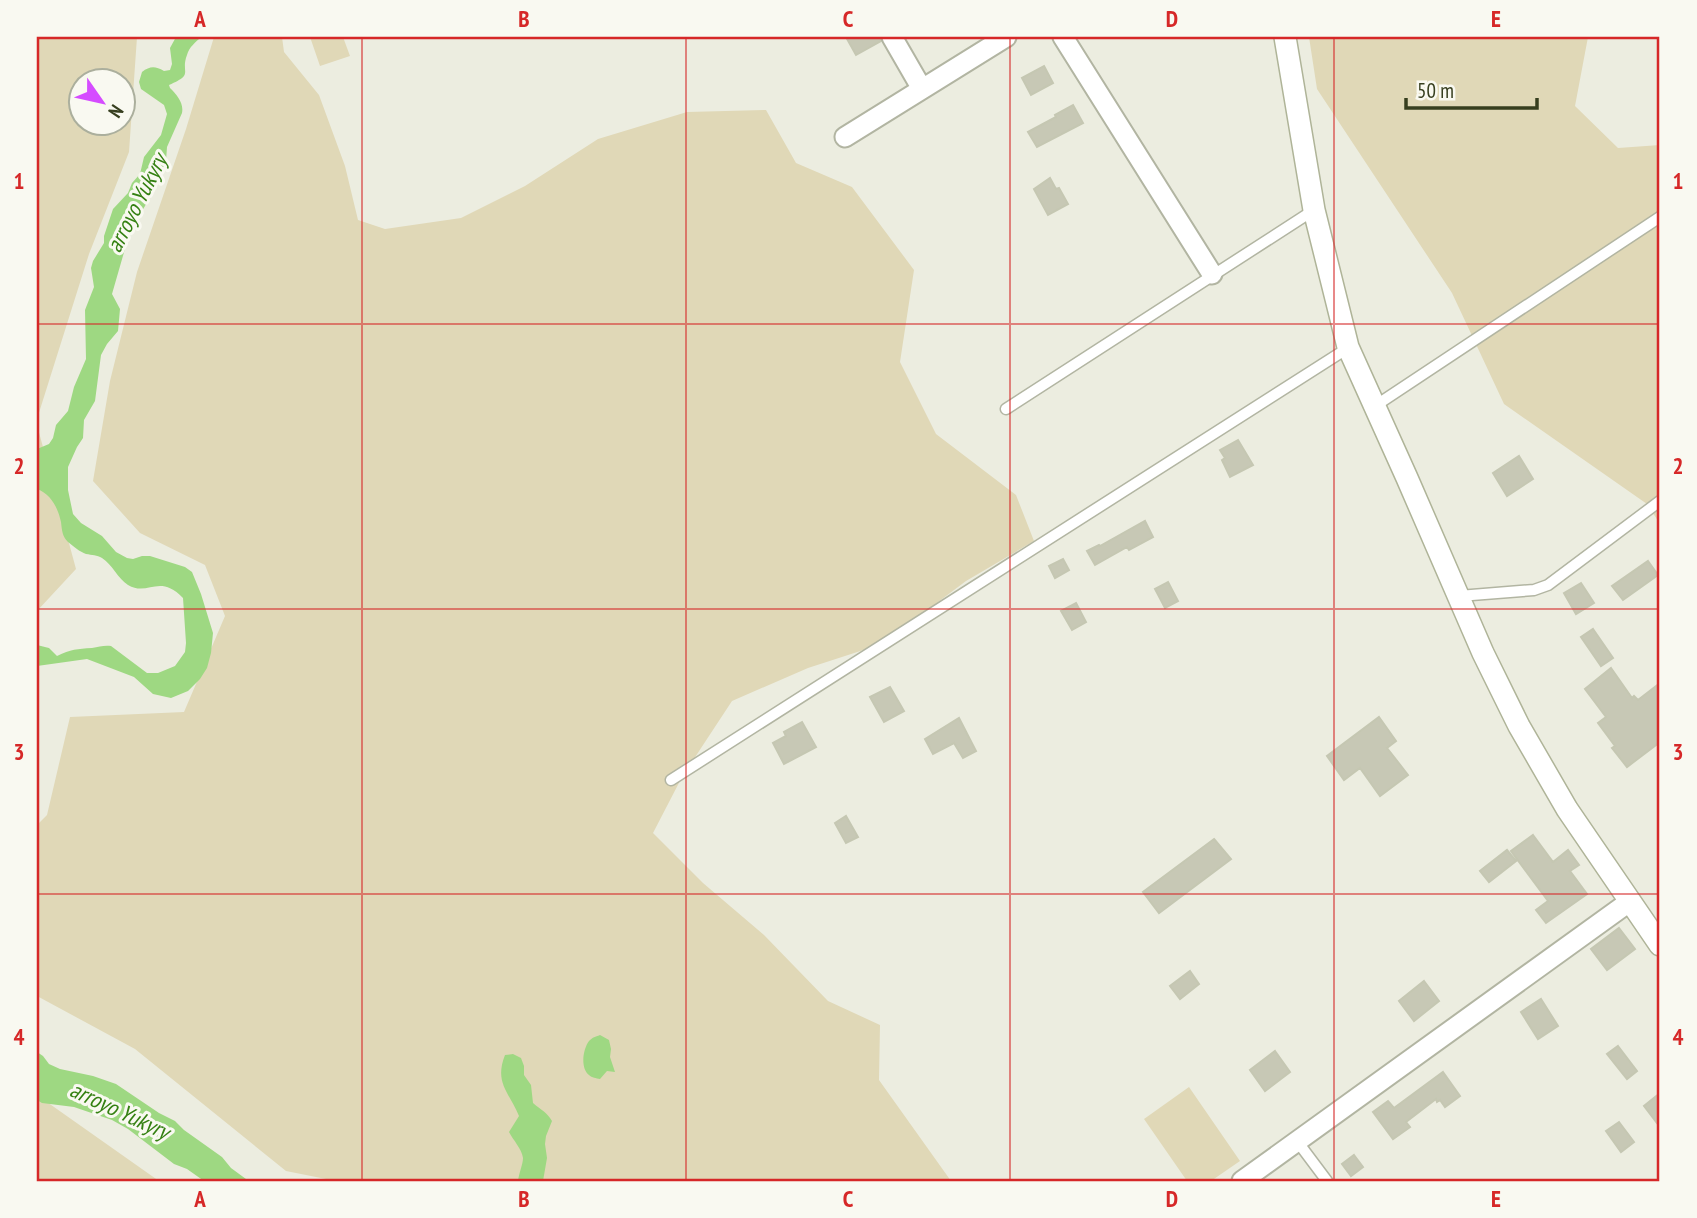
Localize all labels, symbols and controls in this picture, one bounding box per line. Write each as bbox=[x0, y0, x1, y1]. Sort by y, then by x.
text: A bbox=[193, 4, 206, 33]
text: B bbox=[518, 4, 530, 33]
text: C bbox=[843, 4, 854, 33]
text: D bbox=[1166, 4, 1178, 33]
text: E bbox=[1491, 4, 1501, 33]
north arrow bbox=[66, 66, 136, 136]
scale bar bbox=[1406, 66, 1538, 110]
text: 50 m bbox=[1417, 77, 1454, 104]
text: N bbox=[103, 101, 129, 122]
water label: arroyo Yukyry bbox=[99, 146, 175, 257]
text: 1 bbox=[14, 166, 25, 195]
text: 1 bbox=[1673, 166, 1684, 195]
text: 2 bbox=[14, 451, 25, 480]
text: 2 bbox=[1673, 451, 1684, 480]
text: 3 bbox=[14, 737, 25, 766]
text: 3 bbox=[1673, 737, 1684, 766]
text: 4 bbox=[14, 1022, 25, 1051]
text: 4 bbox=[1673, 1022, 1684, 1051]
water label: arroyo Yukyry bbox=[66, 1074, 177, 1147]
text: A bbox=[193, 1184, 206, 1213]
text: B bbox=[518, 1184, 530, 1213]
text: C bbox=[843, 1184, 854, 1213]
text: D bbox=[1166, 1184, 1178, 1213]
text: E bbox=[1491, 1184, 1501, 1213]

